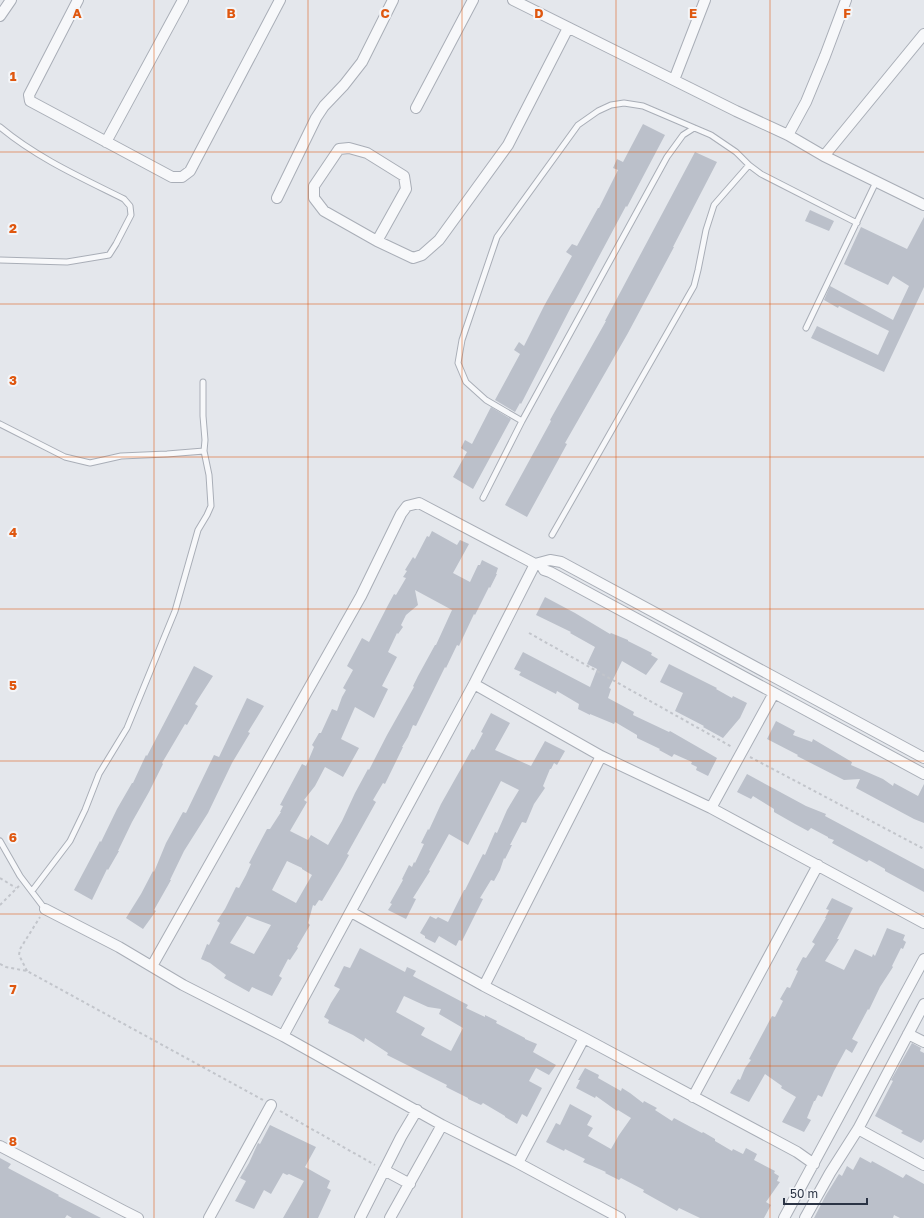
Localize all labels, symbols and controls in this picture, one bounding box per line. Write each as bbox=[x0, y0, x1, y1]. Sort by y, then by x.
text: A bbox=[72, 5, 82, 21]
text: B bbox=[226, 5, 236, 21]
text: C bbox=[380, 5, 390, 21]
text: D bbox=[534, 5, 544, 21]
text: E bbox=[689, 5, 697, 21]
text: F bbox=[843, 5, 851, 21]
text: 1 bbox=[10, 68, 17, 84]
text: 2 bbox=[9, 220, 17, 236]
text: 3 bbox=[9, 372, 17, 388]
text: 4 bbox=[9, 524, 17, 540]
text: 5 bbox=[9, 677, 17, 693]
text: 6 bbox=[9, 829, 17, 845]
text: 7 bbox=[9, 981, 17, 997]
text: 8 bbox=[9, 1133, 17, 1149]
scale bar bbox=[784, 1180, 867, 1206]
text: 50 m bbox=[790, 1186, 818, 1201]

